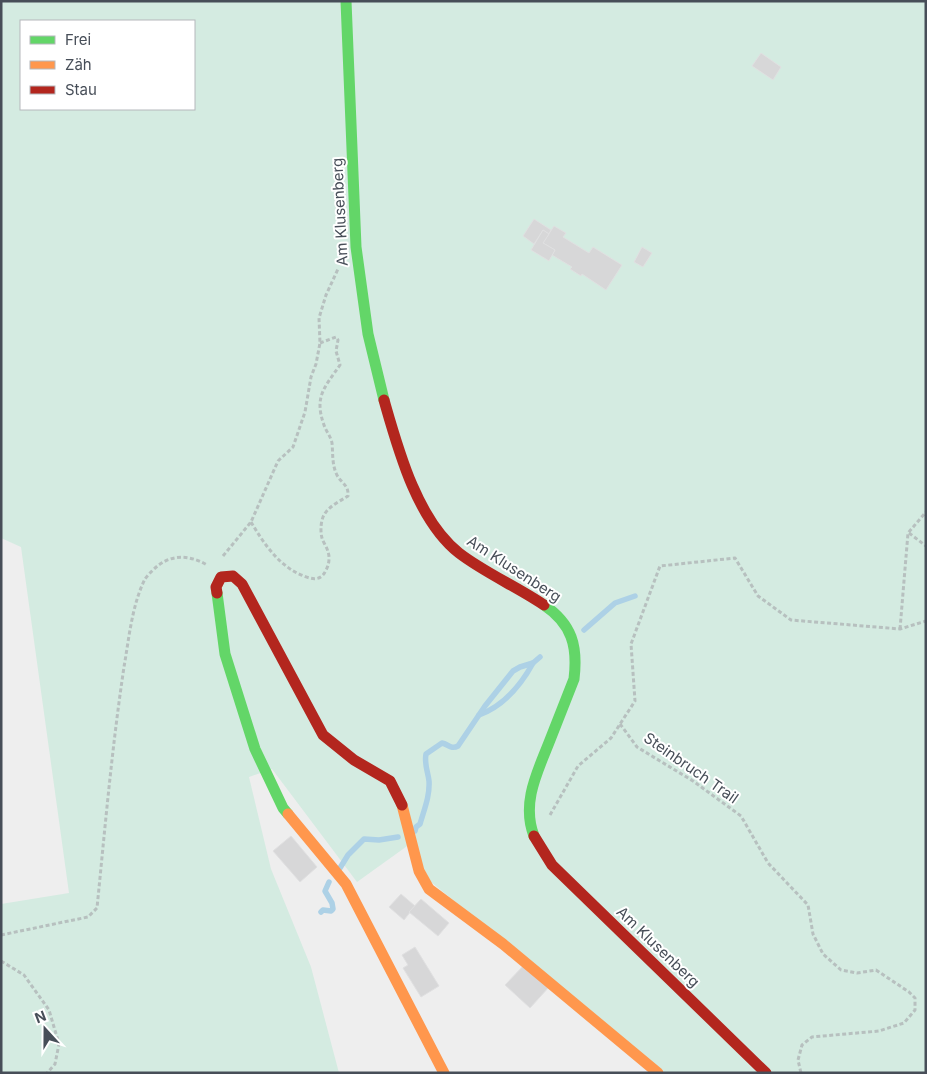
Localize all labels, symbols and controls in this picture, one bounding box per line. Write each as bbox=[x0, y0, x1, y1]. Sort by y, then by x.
legend bbox=[20, 20, 195, 110]
text: Frei bbox=[65, 30, 91, 49]
text: Zäh bbox=[65, 55, 92, 74]
text: Stau bbox=[65, 80, 97, 99]
street label: Am Klusenberg bbox=[327, 157, 352, 267]
street label: Am Klusenberg bbox=[464, 531, 565, 606]
street label: Steinbruch Trail bbox=[640, 728, 742, 807]
street label: Am Klusenberg bbox=[613, 902, 704, 991]
north arrow bbox=[20, 1004, 70, 1054]
text: N bbox=[32, 1007, 48, 1026]

